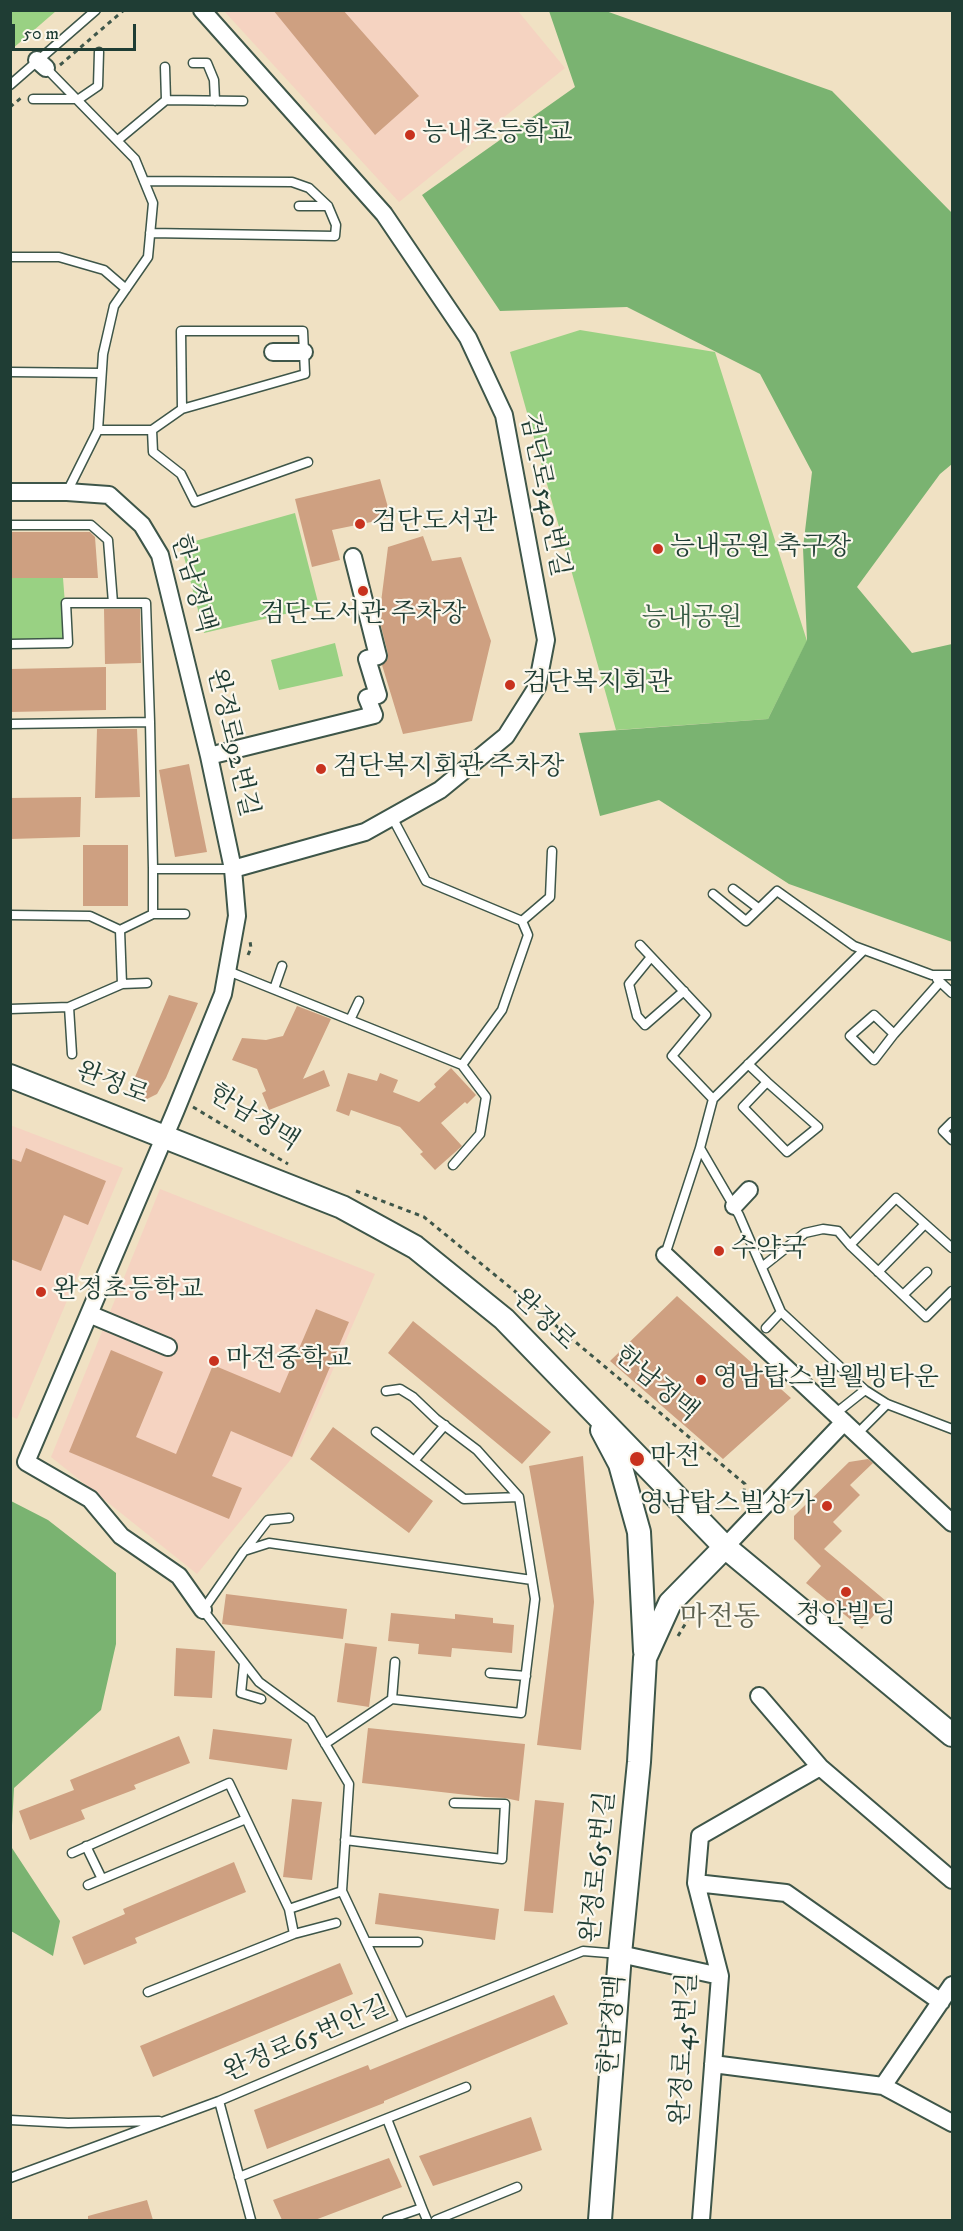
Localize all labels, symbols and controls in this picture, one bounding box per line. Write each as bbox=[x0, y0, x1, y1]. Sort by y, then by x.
scale bar bbox=[15, 12, 140, 50]
text: 50 m bbox=[23, 23, 59, 45]
place label: 능내초등학교 bbox=[422, 119, 573, 151]
marker: 능내초등학교 bbox=[403, 128, 417, 142]
street label: 검단로540번길 bbox=[512, 411, 574, 579]
place label: 검단도서관 bbox=[372, 508, 498, 540]
marker: 검단도서관 bbox=[353, 517, 367, 531]
street label: 한남정맥 bbox=[162, 531, 220, 637]
place label: 능내공원 축구장 bbox=[670, 533, 851, 565]
marker: 능내공원 축구장 bbox=[651, 542, 665, 556]
marker: 검단도서관 주차장 bbox=[356, 584, 370, 598]
place label: 검단도서관 주차장 bbox=[260, 600, 466, 632]
park label: 능내공원 bbox=[642, 604, 742, 636]
street label: 완정로92번길 bbox=[199, 666, 263, 820]
place label: 검단복지회관 bbox=[522, 669, 673, 701]
marker: 검단복지회관 bbox=[503, 678, 517, 692]
place label: 검단복지회관 주차장 bbox=[333, 753, 565, 785]
marker: 검단복지회관 주차장 bbox=[314, 762, 328, 776]
street label: 완정로 bbox=[71, 1057, 153, 1113]
street label: 한남정맥 bbox=[202, 1079, 304, 1159]
place label: 수약국 bbox=[731, 1235, 806, 1267]
marker: 수약국 bbox=[712, 1244, 726, 1258]
place label: 완정초등학교 bbox=[53, 1276, 204, 1308]
street label: 완정로 bbox=[505, 1284, 581, 1358]
marker: 완정초등학교 bbox=[34, 1285, 48, 1299]
street label: 한남정맥 bbox=[606, 1341, 704, 1429]
place label: 마전중학교 bbox=[226, 1345, 352, 1377]
marker: 마전중학교 bbox=[207, 1354, 221, 1368]
place label: 영남탑스빌웰빙타운 bbox=[713, 1364, 939, 1396]
marker: 영남탑스빌웰빙타운 bbox=[694, 1373, 708, 1387]
place label: 마전 bbox=[650, 1443, 700, 1475]
marker: 마전 bbox=[628, 1450, 646, 1468]
place label: 영남탑스빌상가 bbox=[639, 1490, 815, 1522]
marker: 영남탑스빌상가 bbox=[820, 1499, 834, 1513]
marker: 정안빌딩 bbox=[839, 1585, 853, 1599]
place label: 정안빌딩 bbox=[796, 1601, 896, 1633]
district label: 마전동 bbox=[679, 1602, 761, 1636]
street label: 완정로65번길 bbox=[577, 1790, 623, 1944]
street label: 완정로45번길 bbox=[666, 1972, 706, 2126]
street label: 한남정맥 bbox=[595, 1974, 633, 2076]
street label: 완정로65번안길 bbox=[219, 1992, 395, 2090]

